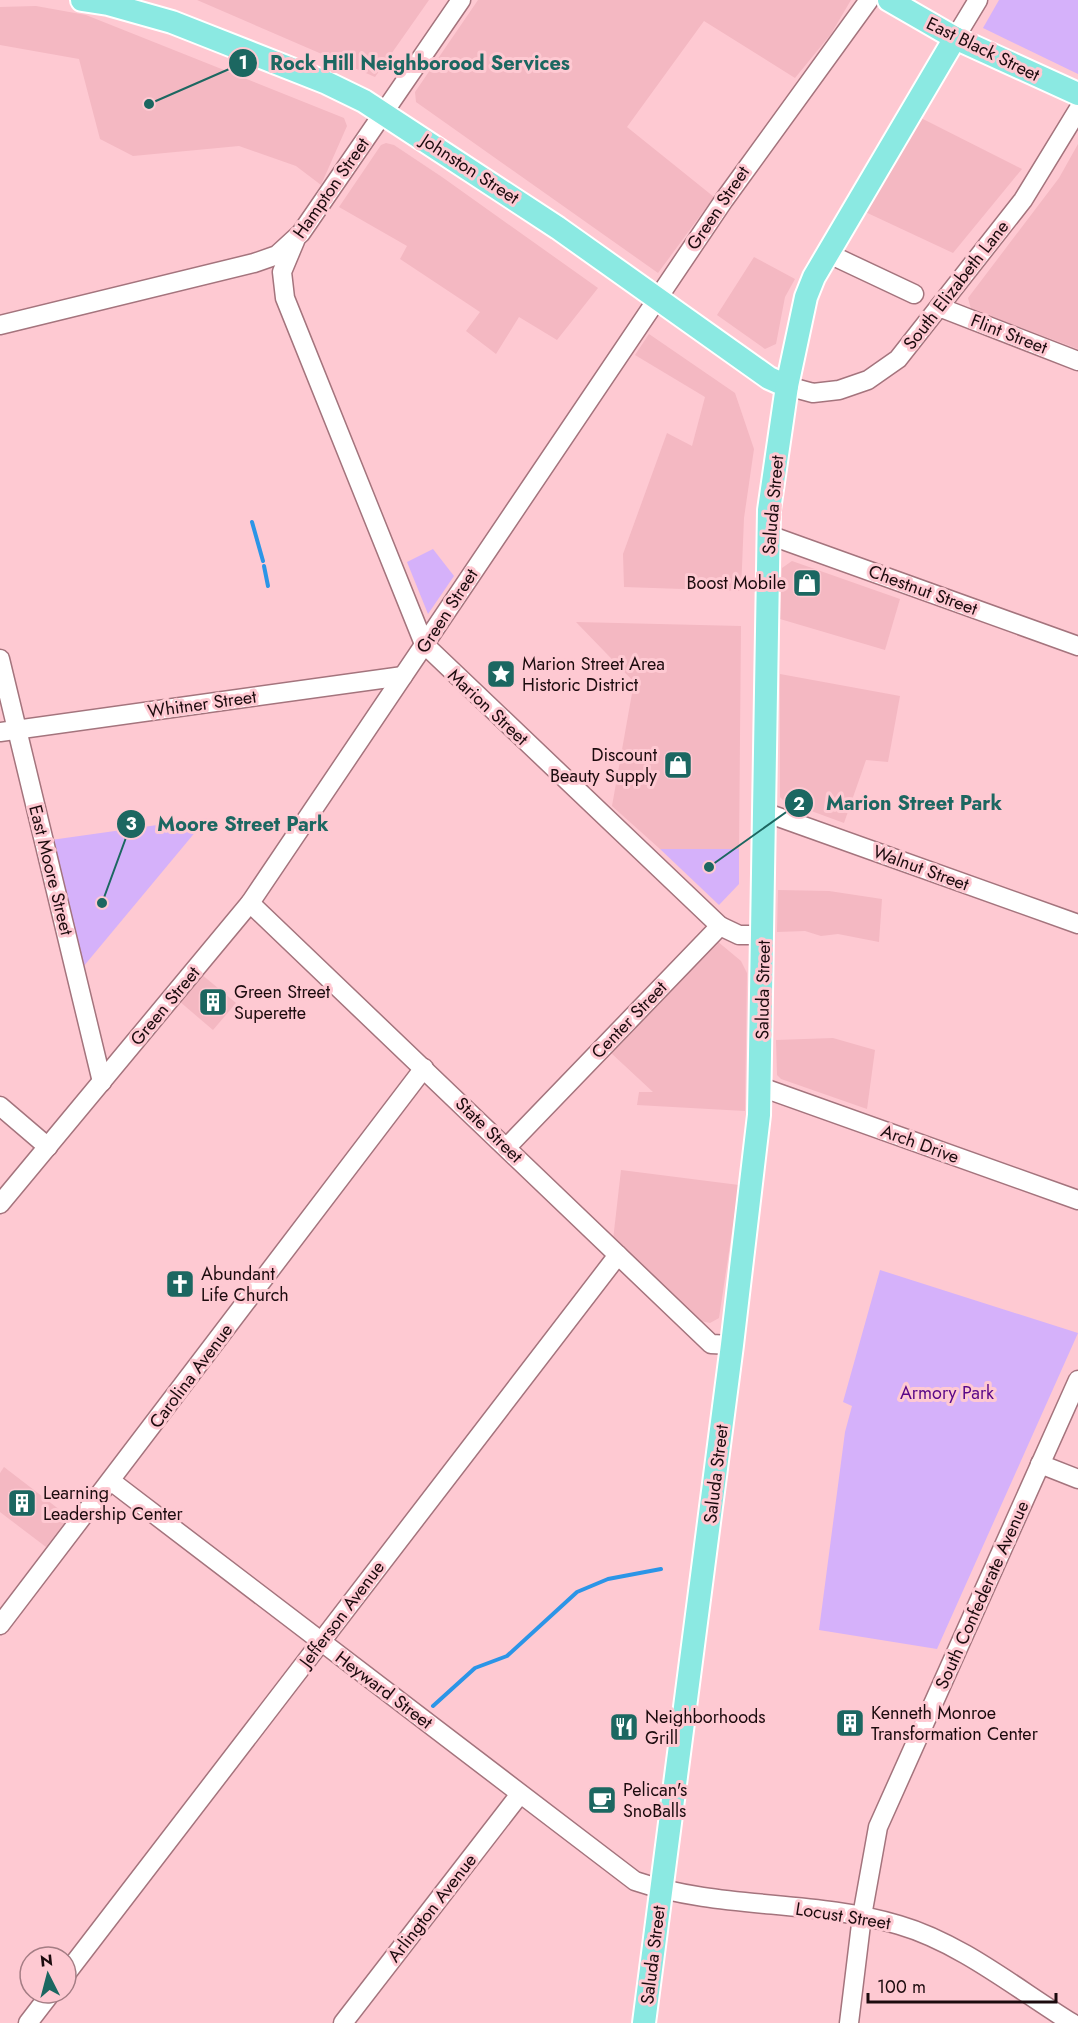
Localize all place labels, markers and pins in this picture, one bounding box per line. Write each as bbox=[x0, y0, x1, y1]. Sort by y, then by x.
callout: Rock Hill Neighborood Services bbox=[228, 44, 582, 82]
shop icon: Boost Mobile bbox=[791, 567, 823, 599]
place label: Boost Mobile bbox=[687, 570, 786, 596]
place label: Marion Street Area Historic District bbox=[522, 651, 665, 698]
place icon: Marion Street Area Historic District bbox=[485, 658, 517, 690]
place label: Discount Beauty Supply bbox=[550, 742, 658, 789]
shop icon: Discount Beauty Supply bbox=[662, 749, 694, 781]
callout: Marion Street Park bbox=[784, 784, 1014, 822]
callout: Moore Street Park bbox=[116, 805, 341, 843]
place label: Green Street Superette bbox=[234, 979, 331, 1026]
building icon: Green Street Superette bbox=[197, 986, 229, 1018]
place label: Abundant Life Church bbox=[201, 1261, 289, 1308]
church icon: Abundant Life Church bbox=[164, 1268, 196, 1300]
place label: Learning Leadership Center bbox=[43, 1480, 183, 1527]
building icon: Learning Leadership Center bbox=[6, 1487, 38, 1519]
place label: Kenneth Monroe Transformation Center bbox=[871, 1700, 1039, 1747]
place label: Neighborhoods Grill bbox=[645, 1704, 766, 1751]
building icon: Kenneth Monroe Transformation Center bbox=[834, 1707, 866, 1739]
restaurant icon: Neighborhoods Grill bbox=[608, 1711, 640, 1743]
place label: Pelican's SnoBalls bbox=[623, 1777, 687, 1824]
cafe icon: Pelican's SnoBalls bbox=[586, 1784, 618, 1816]

